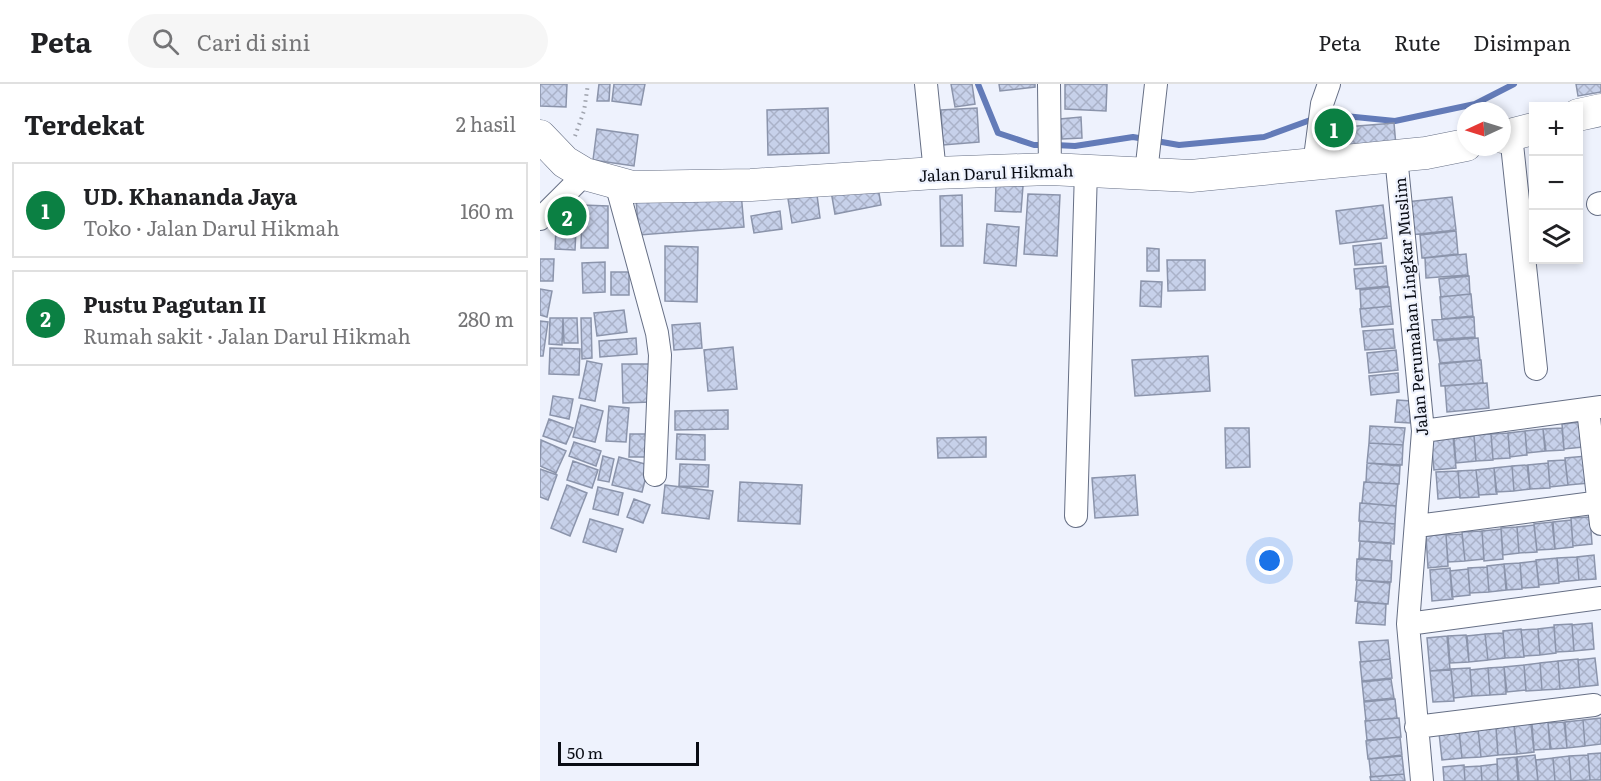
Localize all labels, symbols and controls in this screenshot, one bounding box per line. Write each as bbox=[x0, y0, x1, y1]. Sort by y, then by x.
search box bbox=[128, 14, 548, 68]
text: Peta bbox=[30, 20, 92, 62]
icon: search bbox=[149, 25, 182, 58]
text: Cari di sini bbox=[197, 25, 310, 58]
text: Peta bbox=[1318, 26, 1361, 57]
text: Rute bbox=[1394, 26, 1440, 57]
text: Disimpan bbox=[1473, 26, 1571, 57]
north arrow bbox=[1457, 102, 1511, 156]
map controls bbox=[1529, 102, 1583, 264]
button: + bbox=[1529, 102, 1583, 156]
text: Terdekat bbox=[24, 104, 145, 143]
pin: 1 bbox=[1314, 106, 1354, 150]
text: 2 hasil bbox=[456, 108, 516, 138]
button: − bbox=[1529, 156, 1583, 210]
street label: Jalan Darul Hikmah bbox=[918, 157, 1074, 187]
street label: Jalan Perumahan Lingkar Muslim bbox=[1387, 176, 1433, 437]
text: UD. Khananda Jaya bbox=[83, 179, 297, 212]
pin: 2 bbox=[548, 194, 586, 238]
text: 1 bbox=[41, 195, 50, 225]
text: 160 m bbox=[460, 195, 514, 225]
button: layers bbox=[1529, 210, 1583, 264]
text: Toko · Jalan Darul Hikmah bbox=[83, 212, 339, 242]
text: Pustu Pagutan II bbox=[83, 287, 266, 320]
text: 2 bbox=[40, 303, 51, 333]
text: 280 m bbox=[458, 303, 514, 333]
text: Rumah sakit · Jalan Darul Hikmah bbox=[83, 320, 411, 350]
your location bbox=[1255, 546, 1284, 575]
scale bar bbox=[558, 739, 699, 766]
text: 50 m bbox=[567, 740, 603, 764]

